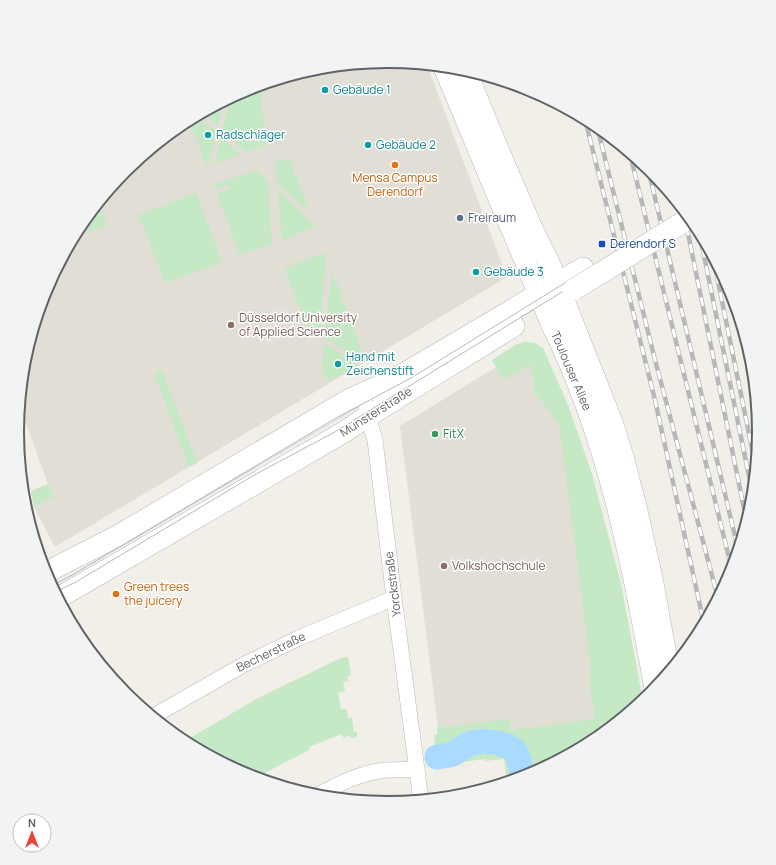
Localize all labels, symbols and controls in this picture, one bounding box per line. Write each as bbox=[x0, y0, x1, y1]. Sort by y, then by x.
place label: Gebäude 1 bbox=[333, 81, 391, 98]
marker: Gebäude 1 bbox=[320, 85, 330, 95]
place label: Radschläger bbox=[216, 126, 286, 143]
marker: Radschläger bbox=[203, 130, 213, 140]
place label: Gebäude 2 bbox=[376, 136, 436, 153]
marker: Gebäude 2 bbox=[363, 140, 373, 150]
marker: Mensa Campus Derendorf bbox=[390, 160, 400, 170]
place label: Mensa Campus Derendorf bbox=[352, 169, 438, 200]
place label: Freiraum bbox=[468, 209, 516, 226]
marker: Freiraum bbox=[455, 213, 465, 223]
place label: Derendorf S bbox=[610, 235, 676, 252]
marker: Derendorf S bbox=[597, 239, 607, 249]
place label: Gebäude 3 bbox=[484, 263, 544, 280]
marker: Gebäude 3 bbox=[471, 267, 481, 277]
place label: Düsseldorf University of Applied Science bbox=[239, 309, 358, 340]
marker: Düsseldorf University of Applied Science bbox=[226, 320, 236, 330]
street label: Toulouser Allee bbox=[547, 328, 596, 413]
place label: Hand mit Zeichenstift bbox=[346, 348, 414, 379]
marker: Hand mit Zeichenstift bbox=[333, 359, 343, 369]
street label: Münsterstraße bbox=[336, 383, 415, 441]
place label: FitX bbox=[443, 425, 465, 442]
marker: FitX bbox=[430, 429, 440, 439]
street label: Yorckstraße bbox=[380, 550, 405, 618]
place label: Volkshochschule bbox=[452, 557, 546, 574]
marker: Volkshochschule bbox=[439, 561, 449, 571]
place label: Green trees the juicery bbox=[124, 578, 189, 609]
marker: Green trees the juicery bbox=[111, 589, 121, 599]
street label: Becherstraße bbox=[233, 627, 308, 676]
north arrow bbox=[12, 813, 52, 853]
text: N bbox=[28, 815, 36, 830]

